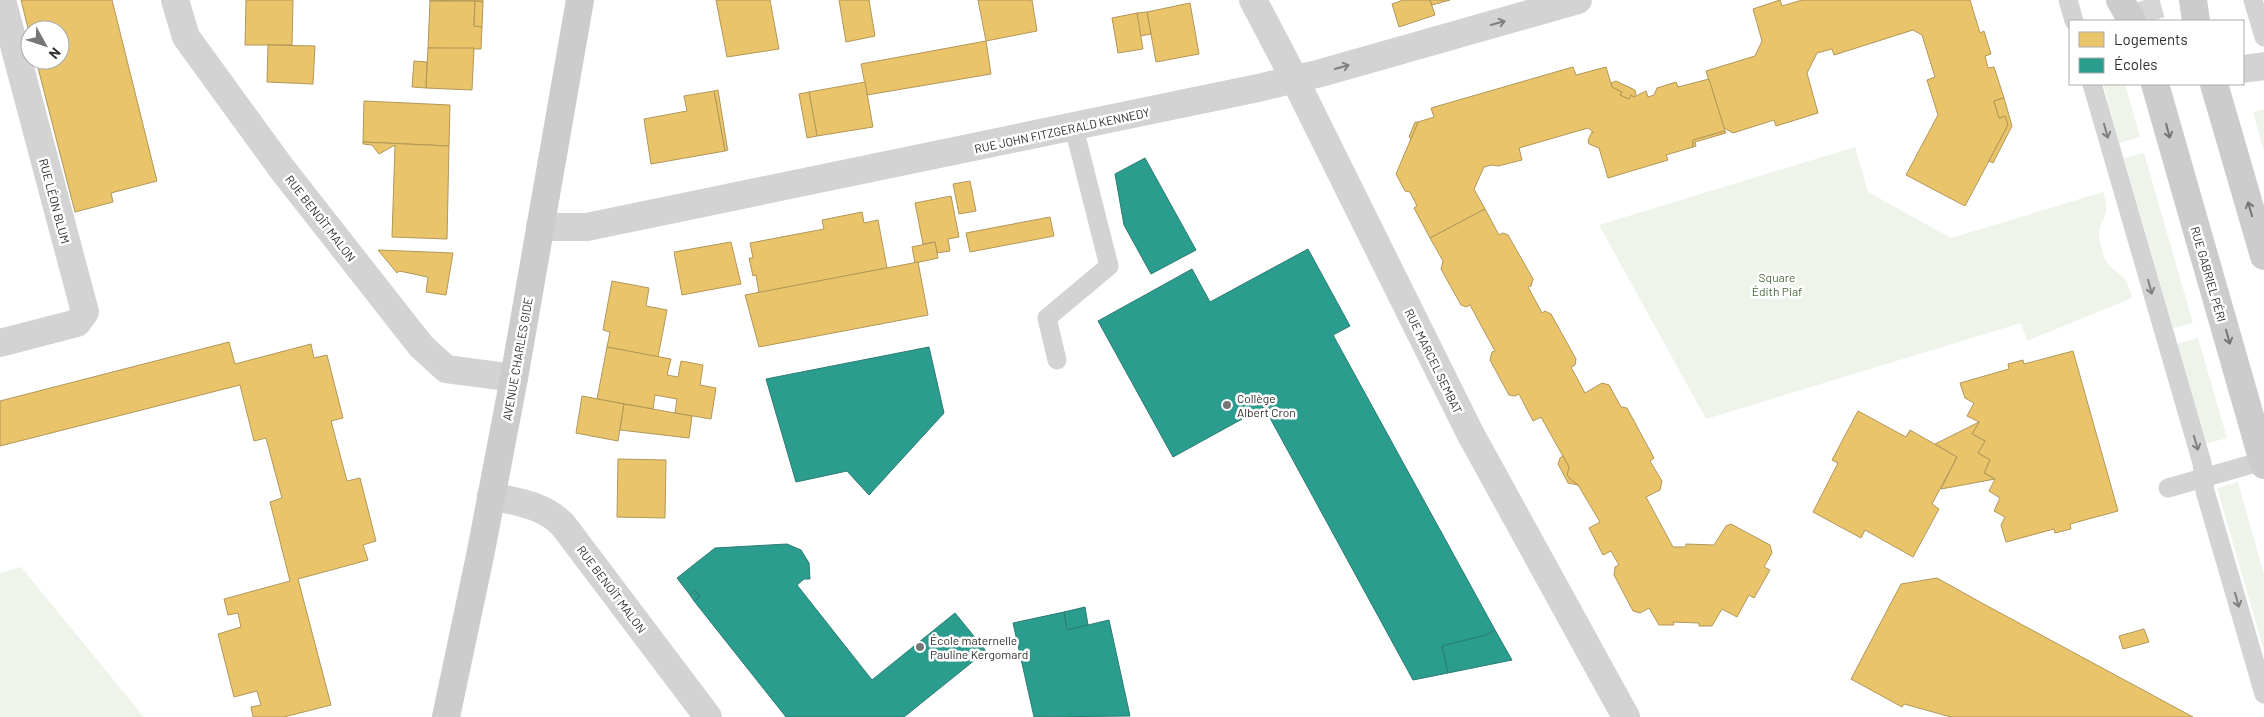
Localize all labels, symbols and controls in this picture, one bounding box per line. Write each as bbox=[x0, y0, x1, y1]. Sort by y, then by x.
one-way arrow bbox=[1490, 17, 1506, 27]
north arrow bbox=[20, 20, 70, 70]
legend bbox=[2069, 20, 2244, 85]
text: Logements bbox=[2114, 30, 2188, 48]
text: N bbox=[46, 45, 65, 63]
text: Écoles bbox=[2114, 55, 2158, 73]
one-way arrow bbox=[1333, 62, 1349, 71]
street label: RUE JOHN FITZGERALD KENNEDY bbox=[973, 105, 1151, 155]
one-way arrow bbox=[2101, 122, 2111, 138]
one-way arrow bbox=[2164, 122, 2173, 138]
street label: RUE LÉON BLUM bbox=[37, 157, 73, 245]
street label: RUE BENOÎT MALON bbox=[283, 172, 359, 264]
one-way arrow bbox=[2245, 202, 2255, 218]
street label: RUE GABRIEL PÉRI bbox=[2189, 225, 2229, 323]
park label: Square Édith Piaf bbox=[1752, 270, 1802, 298]
one-way arrow bbox=[2146, 278, 2156, 294]
street label: AVENUE CHARLES GIDE bbox=[499, 296, 535, 422]
street label: RUE MARCEL SEMBAT bbox=[1402, 306, 1466, 416]
one-way arrow bbox=[2223, 329, 2233, 345]
place label: Collège Albert Cron bbox=[1237, 391, 1296, 419]
marker: Collège Albert Cron bbox=[1221, 399, 1233, 411]
one-way arrow bbox=[2191, 435, 2201, 451]
street label: RUE BENOÎT MALON bbox=[575, 543, 649, 635]
one-way arrow bbox=[2232, 591, 2242, 607]
place label: École maternelle Pauline Kergomard bbox=[930, 633, 1028, 661]
marker: École maternelle Pauline Kergomard bbox=[914, 641, 926, 653]

